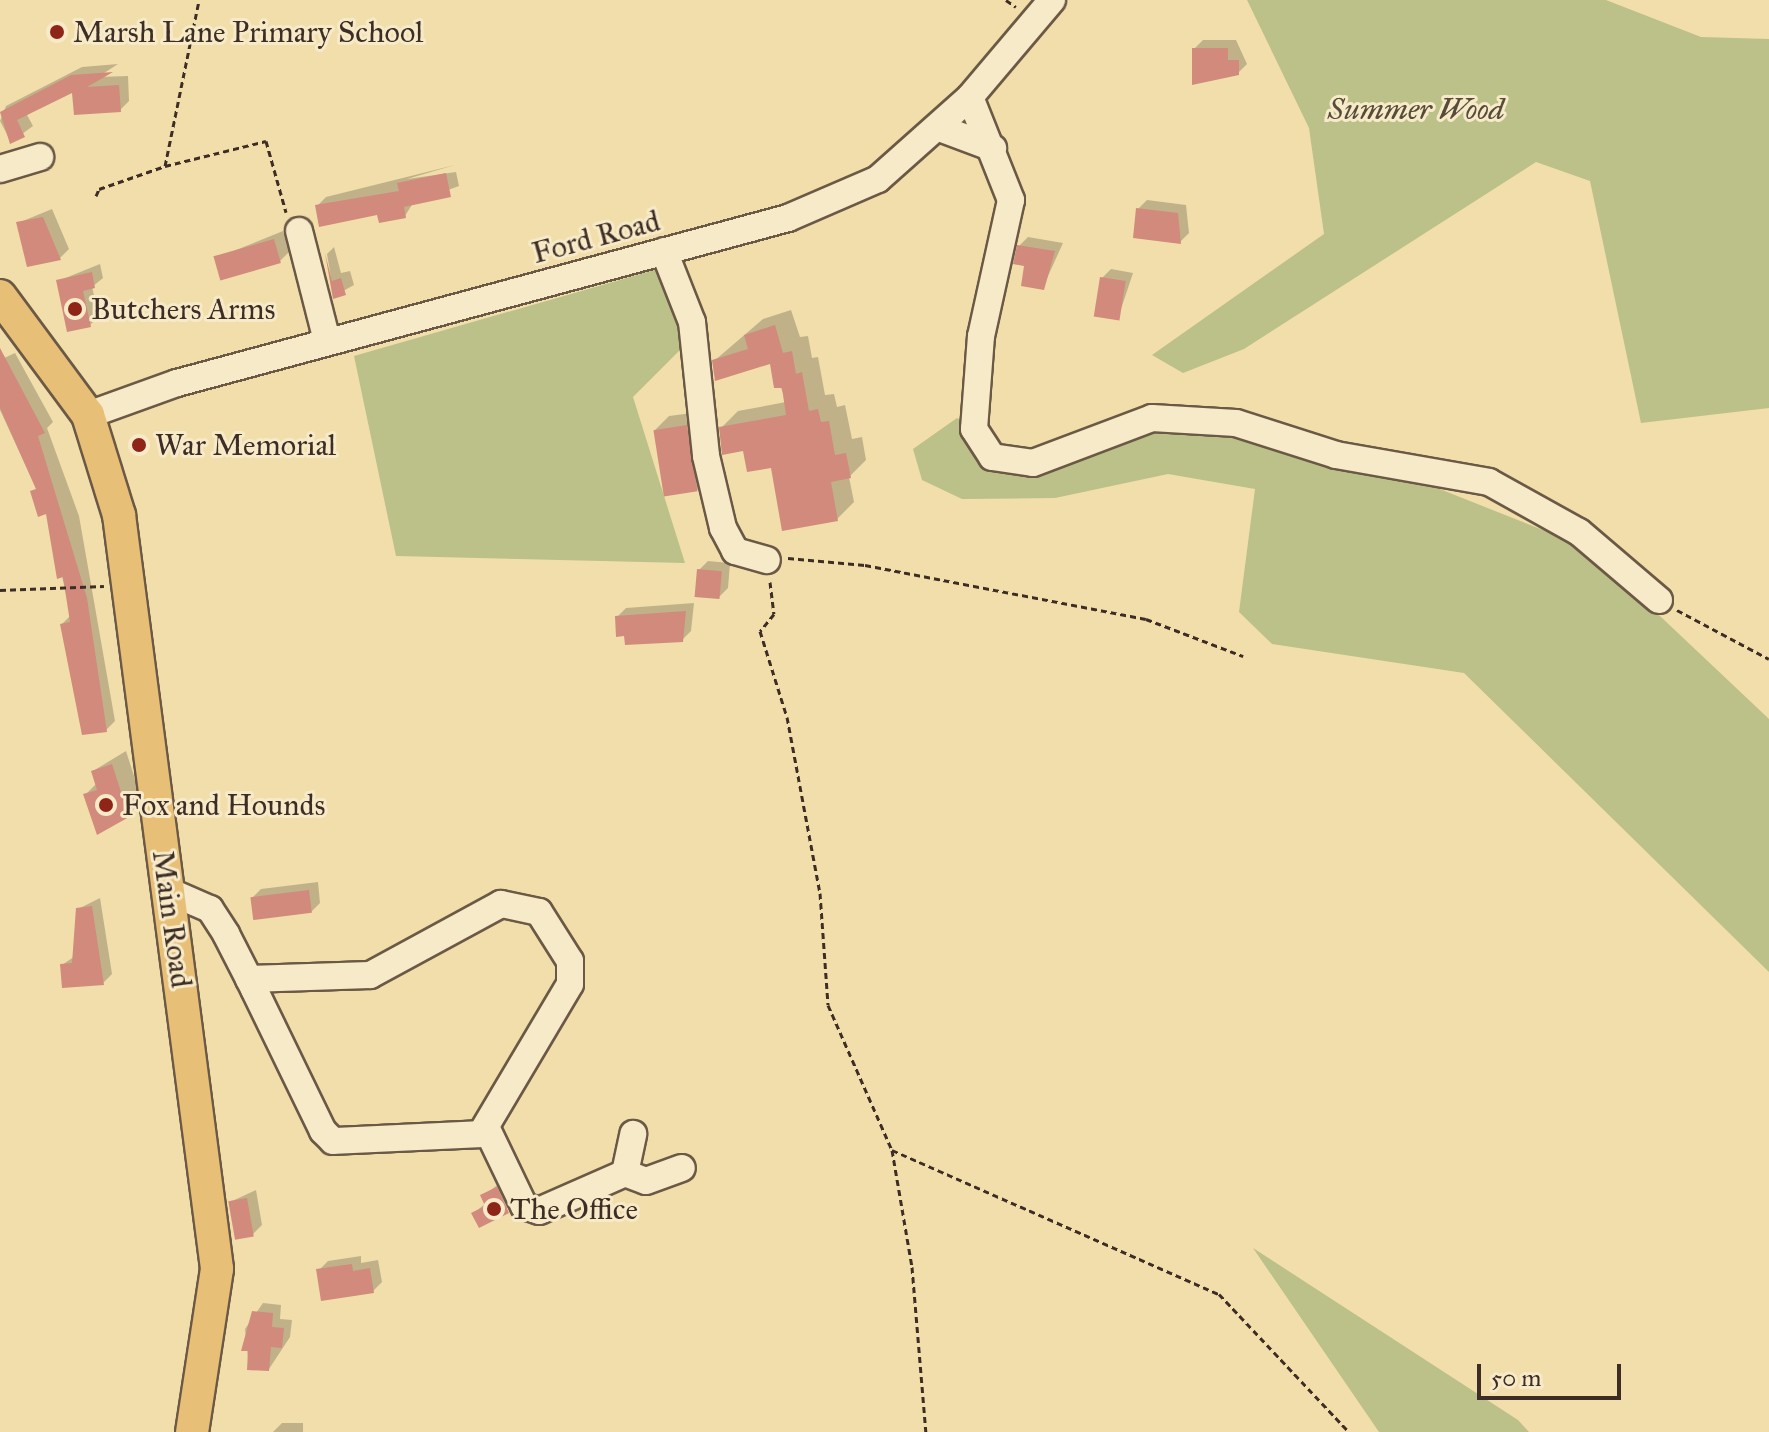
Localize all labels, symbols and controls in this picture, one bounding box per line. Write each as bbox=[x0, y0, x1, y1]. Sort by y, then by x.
place label: Marsh Lane Primary School bbox=[73, 14, 423, 50]
marker: Marsh Lane Primary School bbox=[48, 23, 66, 41]
park label: Summer Wood bbox=[1328, 91, 1504, 127]
street label: Ford Road bbox=[528, 203, 664, 271]
place label: Butchers Arms bbox=[91, 291, 275, 327]
marker: Butchers Arms bbox=[66, 300, 84, 318]
place label: War Memorial bbox=[155, 427, 336, 463]
marker: War Memorial bbox=[130, 436, 148, 454]
place label: Fox and Hounds bbox=[122, 787, 325, 823]
marker: Fox and Hounds bbox=[97, 796, 115, 814]
street label: Main Road bbox=[145, 848, 199, 990]
place label: The Office bbox=[510, 1191, 638, 1227]
marker: The Office bbox=[485, 1200, 503, 1218]
scale bar bbox=[1481, 1348, 1625, 1398]
text: 50 m bbox=[1491, 1363, 1541, 1393]

